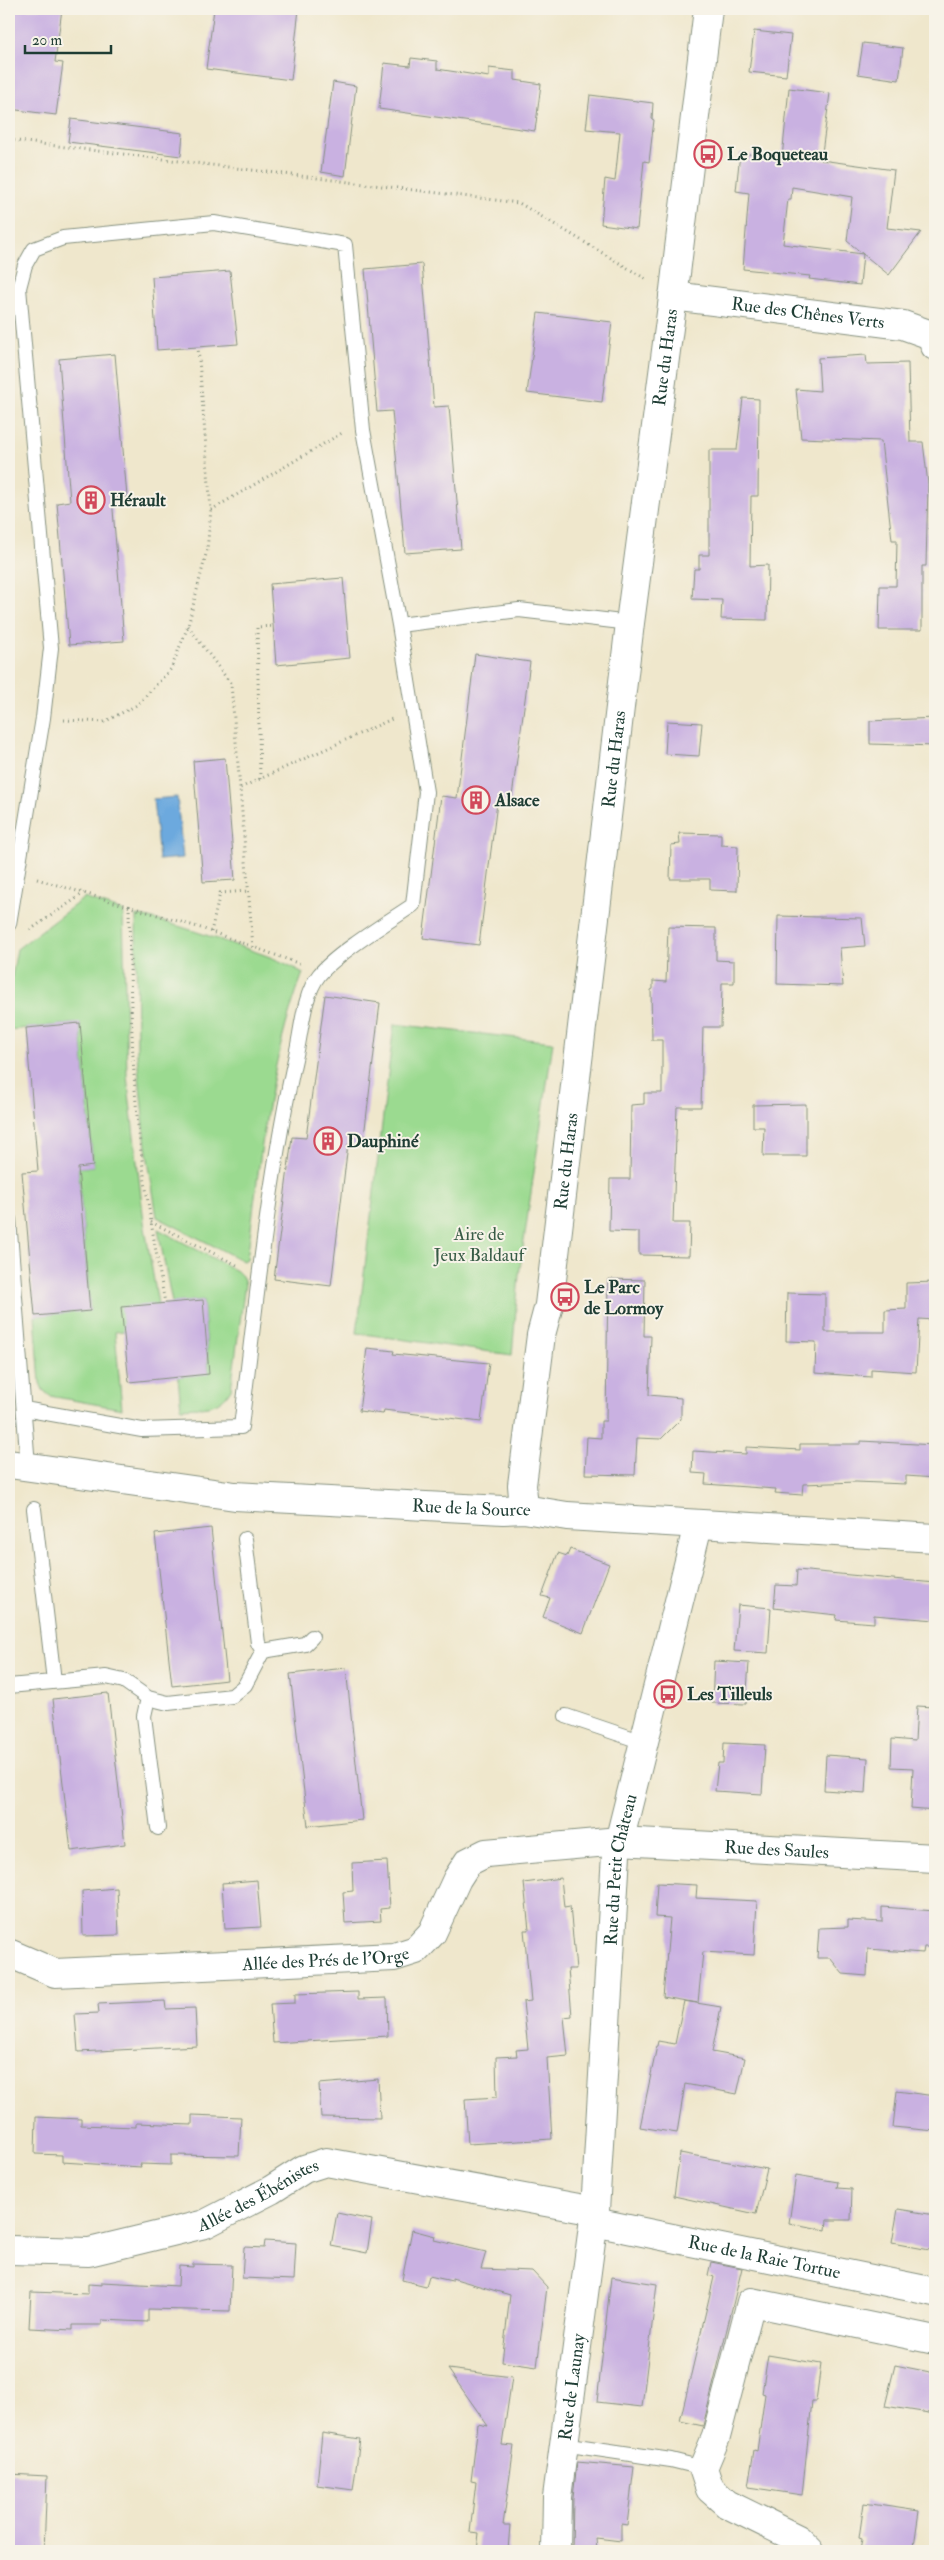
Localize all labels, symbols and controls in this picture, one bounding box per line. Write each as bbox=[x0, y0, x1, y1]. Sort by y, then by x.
scale bar bbox=[25, 22, 111, 54]
text: 20 m bbox=[32, 31, 62, 50]
bus stop icon: Le Boqueteau bbox=[693, 139, 723, 169]
place label: Le Boqueteau bbox=[727, 143, 829, 166]
street label: Rue des Chênes Verts bbox=[730, 292, 886, 335]
street label: Rue du Haras bbox=[648, 308, 683, 407]
building icon: Hérault bbox=[76, 485, 106, 515]
place label: Hérault bbox=[110, 489, 166, 512]
street label: Rue du Haras bbox=[597, 709, 632, 809]
building icon: Alsace bbox=[461, 785, 491, 815]
place label: Alsace bbox=[494, 789, 540, 812]
street label: Rue du Haras bbox=[549, 1111, 584, 1211]
building icon: Dauphiné bbox=[313, 1126, 343, 1156]
place label: Dauphiné bbox=[347, 1130, 419, 1153]
park label: Aire de Jeux Baldauf bbox=[433, 1223, 528, 1267]
place label: Le Parc de Lormoy bbox=[584, 1276, 664, 1320]
bus stop icon: Le Parc de Lormoy bbox=[550, 1282, 580, 1312]
street label: Rue de la Source bbox=[411, 1494, 533, 1522]
bus stop icon: Les Tilleuls bbox=[653, 1679, 683, 1709]
place label: Les Tilleuls bbox=[687, 1683, 772, 1706]
street label: Rue du Petit Château bbox=[600, 1792, 643, 1946]
street label: Rue des Saules bbox=[724, 1836, 829, 1864]
street label: Allée des Prés de l'Orge bbox=[241, 1942, 413, 1976]
street label: Allée des Ébénistes bbox=[195, 2154, 322, 2238]
street label: Rue de la Raie Tortue bbox=[686, 2231, 843, 2284]
street label: Rue de Launay bbox=[554, 2331, 591, 2442]

